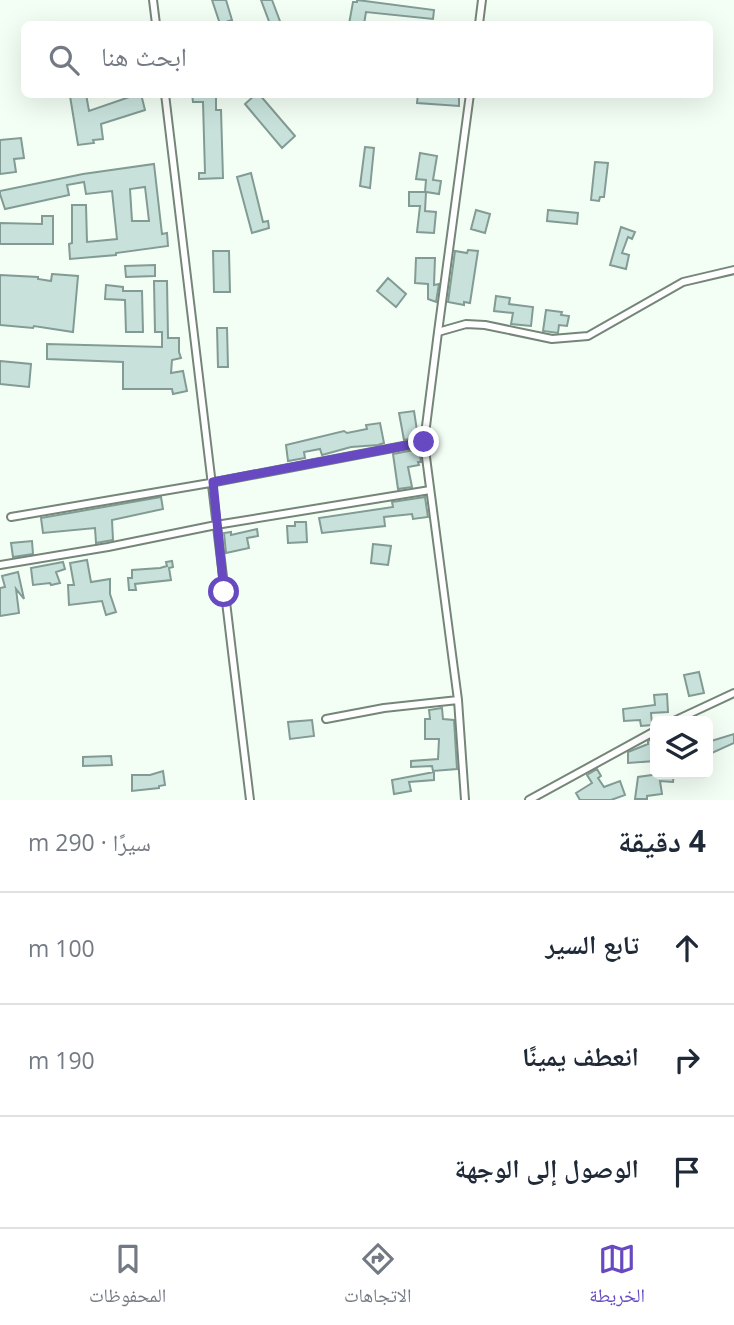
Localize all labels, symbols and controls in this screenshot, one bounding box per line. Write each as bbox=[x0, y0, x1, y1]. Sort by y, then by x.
search box bbox=[21, 21, 713, 98]
text: ابحث هنا bbox=[101, 38, 187, 74]
icon: search bbox=[45, 41, 83, 79]
route end bbox=[408, 426, 439, 457]
route start bbox=[208, 576, 239, 607]
map controls bbox=[650, 716, 713, 779]
button: layers bbox=[650, 716, 713, 779]
text: 4 دقيقة bbox=[618, 820, 706, 861]
text: سيرًا · 290 m bbox=[28, 826, 151, 858]
text: تابع السير bbox=[546, 926, 639, 962]
icon: ahead bbox=[668, 929, 706, 967]
text: 100 m bbox=[28, 932, 95, 964]
text: انعطف يمينًا bbox=[522, 1038, 639, 1074]
icon: right bbox=[668, 1041, 706, 1079]
text: 190 m bbox=[28, 1044, 95, 1076]
text: الوصول إلى الوجهة bbox=[455, 1150, 639, 1186]
icon: arrive bbox=[668, 1153, 706, 1191]
tab: المحفوظات bbox=[89, 1240, 166, 1314]
tab: الاتجاهات bbox=[344, 1240, 411, 1314]
tab: الخريطة bbox=[589, 1240, 645, 1314]

